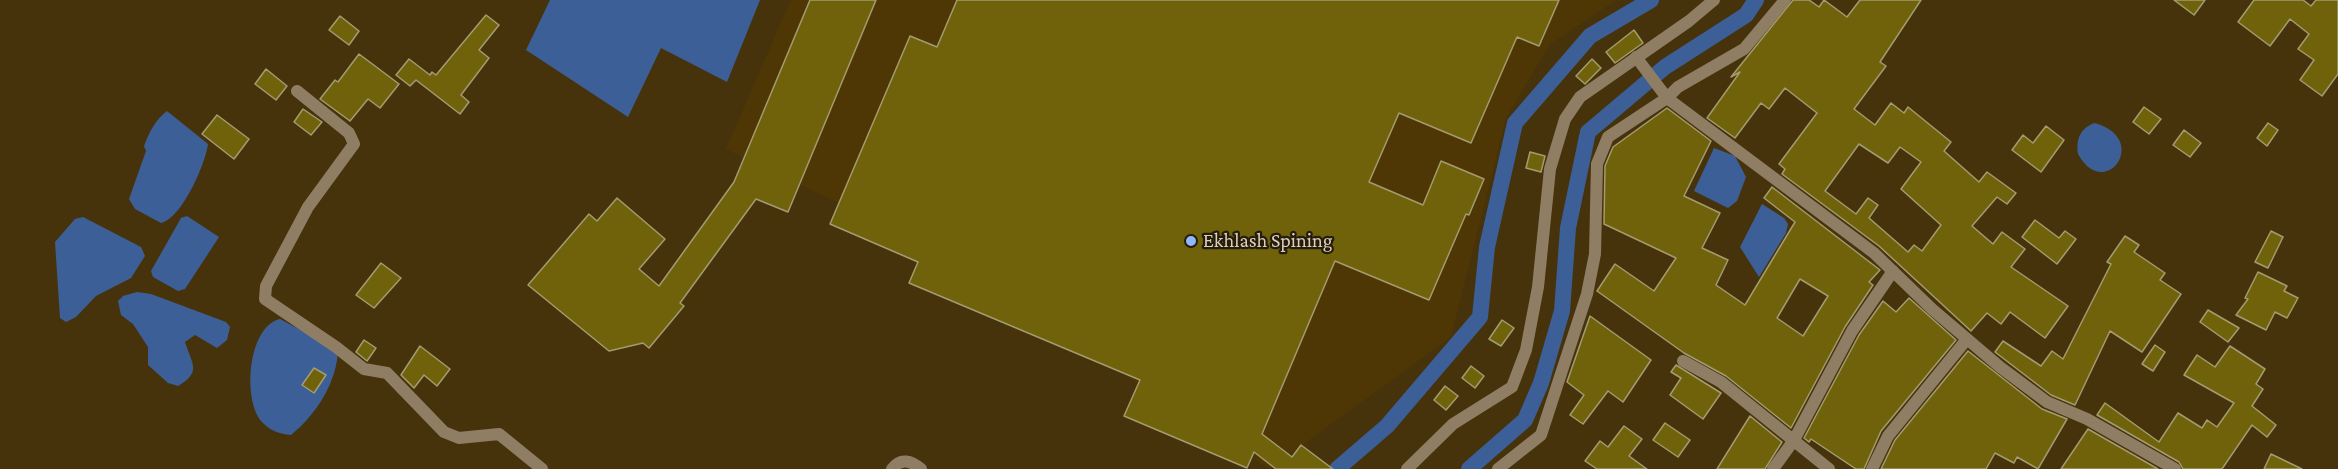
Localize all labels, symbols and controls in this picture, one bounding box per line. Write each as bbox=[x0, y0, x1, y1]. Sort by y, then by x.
place label: Ekhlash Spining bbox=[1203, 229, 1332, 253]
marker: Ekhlash Spining bbox=[1184, 234, 1198, 248]

